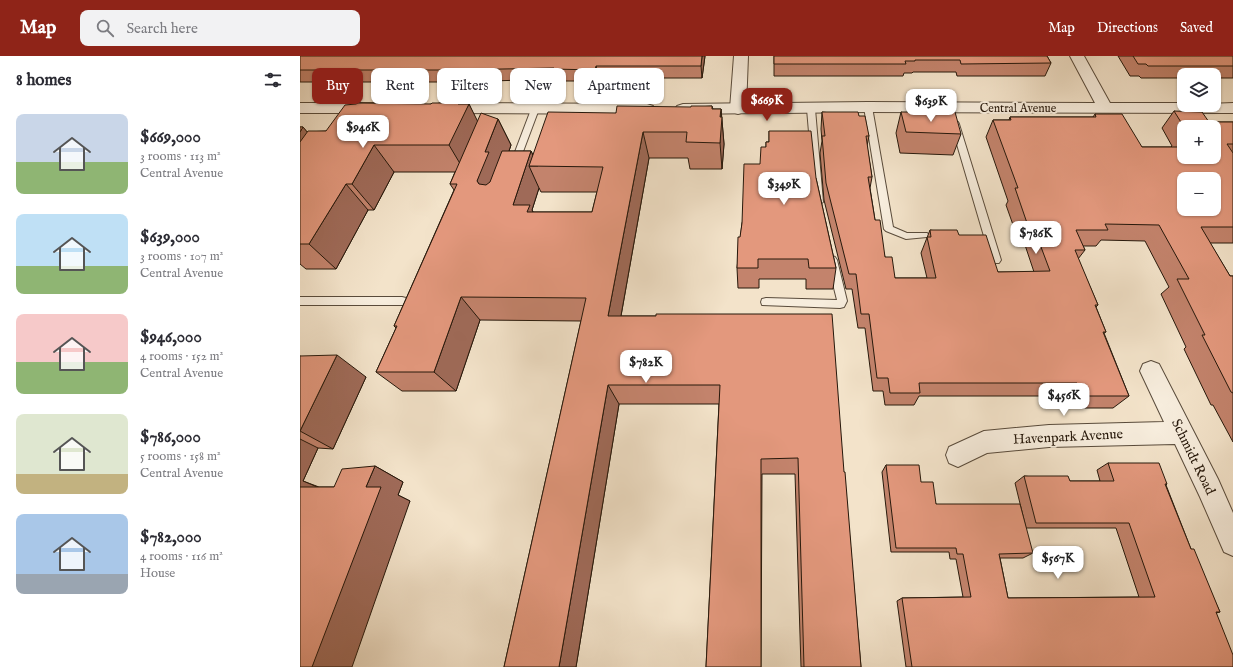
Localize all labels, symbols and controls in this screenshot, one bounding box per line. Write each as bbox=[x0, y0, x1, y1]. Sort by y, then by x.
search box bbox=[80, 10, 360, 46]
text: Map bbox=[20, 16, 56, 40]
icon: search bbox=[94, 17, 116, 39]
text: Search here bbox=[126, 19, 198, 38]
text: Map bbox=[1048, 19, 1075, 37]
text: Directions bbox=[1097, 19, 1158, 37]
text: Saved bbox=[1180, 19, 1213, 37]
chip: Buy bbox=[312, 68, 363, 104]
chip: Rent bbox=[371, 68, 429, 104]
chip: Filters bbox=[437, 68, 502, 104]
chip: New bbox=[510, 68, 566, 104]
chip: Apartment bbox=[574, 68, 664, 104]
map controls bbox=[1177, 68, 1221, 216]
button: layers bbox=[1177, 68, 1221, 112]
icon: filters bbox=[262, 69, 284, 91]
text: 8 homes bbox=[16, 70, 71, 91]
pin: $669K bbox=[739, 88, 795, 122]
pin: $639K bbox=[903, 89, 959, 123]
text: $669K bbox=[750, 92, 784, 109]
text: $639K bbox=[915, 93, 947, 110]
street label: Central Avenue bbox=[980, 101, 1057, 116]
pin: $946K bbox=[335, 115, 391, 149]
text: $946K bbox=[346, 119, 380, 136]
button: + bbox=[1177, 120, 1221, 164]
text: $669,000 bbox=[140, 127, 201, 148]
icon: home bbox=[48, 130, 96, 178]
text: 3 rooms · 113 m² bbox=[140, 148, 221, 165]
text: Central Avenue bbox=[140, 165, 223, 182]
pin: $349K bbox=[756, 172, 812, 206]
button: − bbox=[1177, 172, 1221, 216]
text: $349K bbox=[767, 176, 801, 193]
pin: $786K bbox=[1008, 221, 1064, 255]
text: $786K bbox=[1019, 225, 1053, 242]
text: $639,000 bbox=[140, 227, 200, 248]
icon: home bbox=[48, 230, 96, 278]
text: 3 rooms · 107 m² bbox=[140, 248, 223, 265]
text: Central Avenue bbox=[140, 265, 223, 282]
text: $946,000 bbox=[140, 327, 202, 348]
icon: home bbox=[48, 330, 96, 378]
text: 4 rooms · 152 m² bbox=[140, 348, 223, 365]
pin: $782K bbox=[618, 350, 674, 384]
text: $782K bbox=[629, 354, 663, 371]
text: Central Avenue bbox=[140, 365, 223, 382]
pin: $456K bbox=[1036, 383, 1092, 417]
text: $456K bbox=[1047, 387, 1081, 404]
street label: Schmidt Road bbox=[1167, 416, 1219, 498]
street label: Havenpark Avenue bbox=[1013, 425, 1124, 449]
text: $786,000 bbox=[140, 427, 201, 448]
icon: home bbox=[48, 430, 96, 478]
text: 5 rooms · 158 m² bbox=[140, 448, 221, 465]
text: Central Avenue bbox=[140, 465, 223, 482]
text: $782,000 bbox=[140, 527, 202, 548]
icon: home bbox=[48, 530, 96, 578]
pin: $567K bbox=[1030, 546, 1086, 580]
text: 4 rooms · 116 m² bbox=[140, 548, 223, 565]
text: $567K bbox=[1042, 550, 1074, 567]
text: House bbox=[140, 565, 175, 582]

